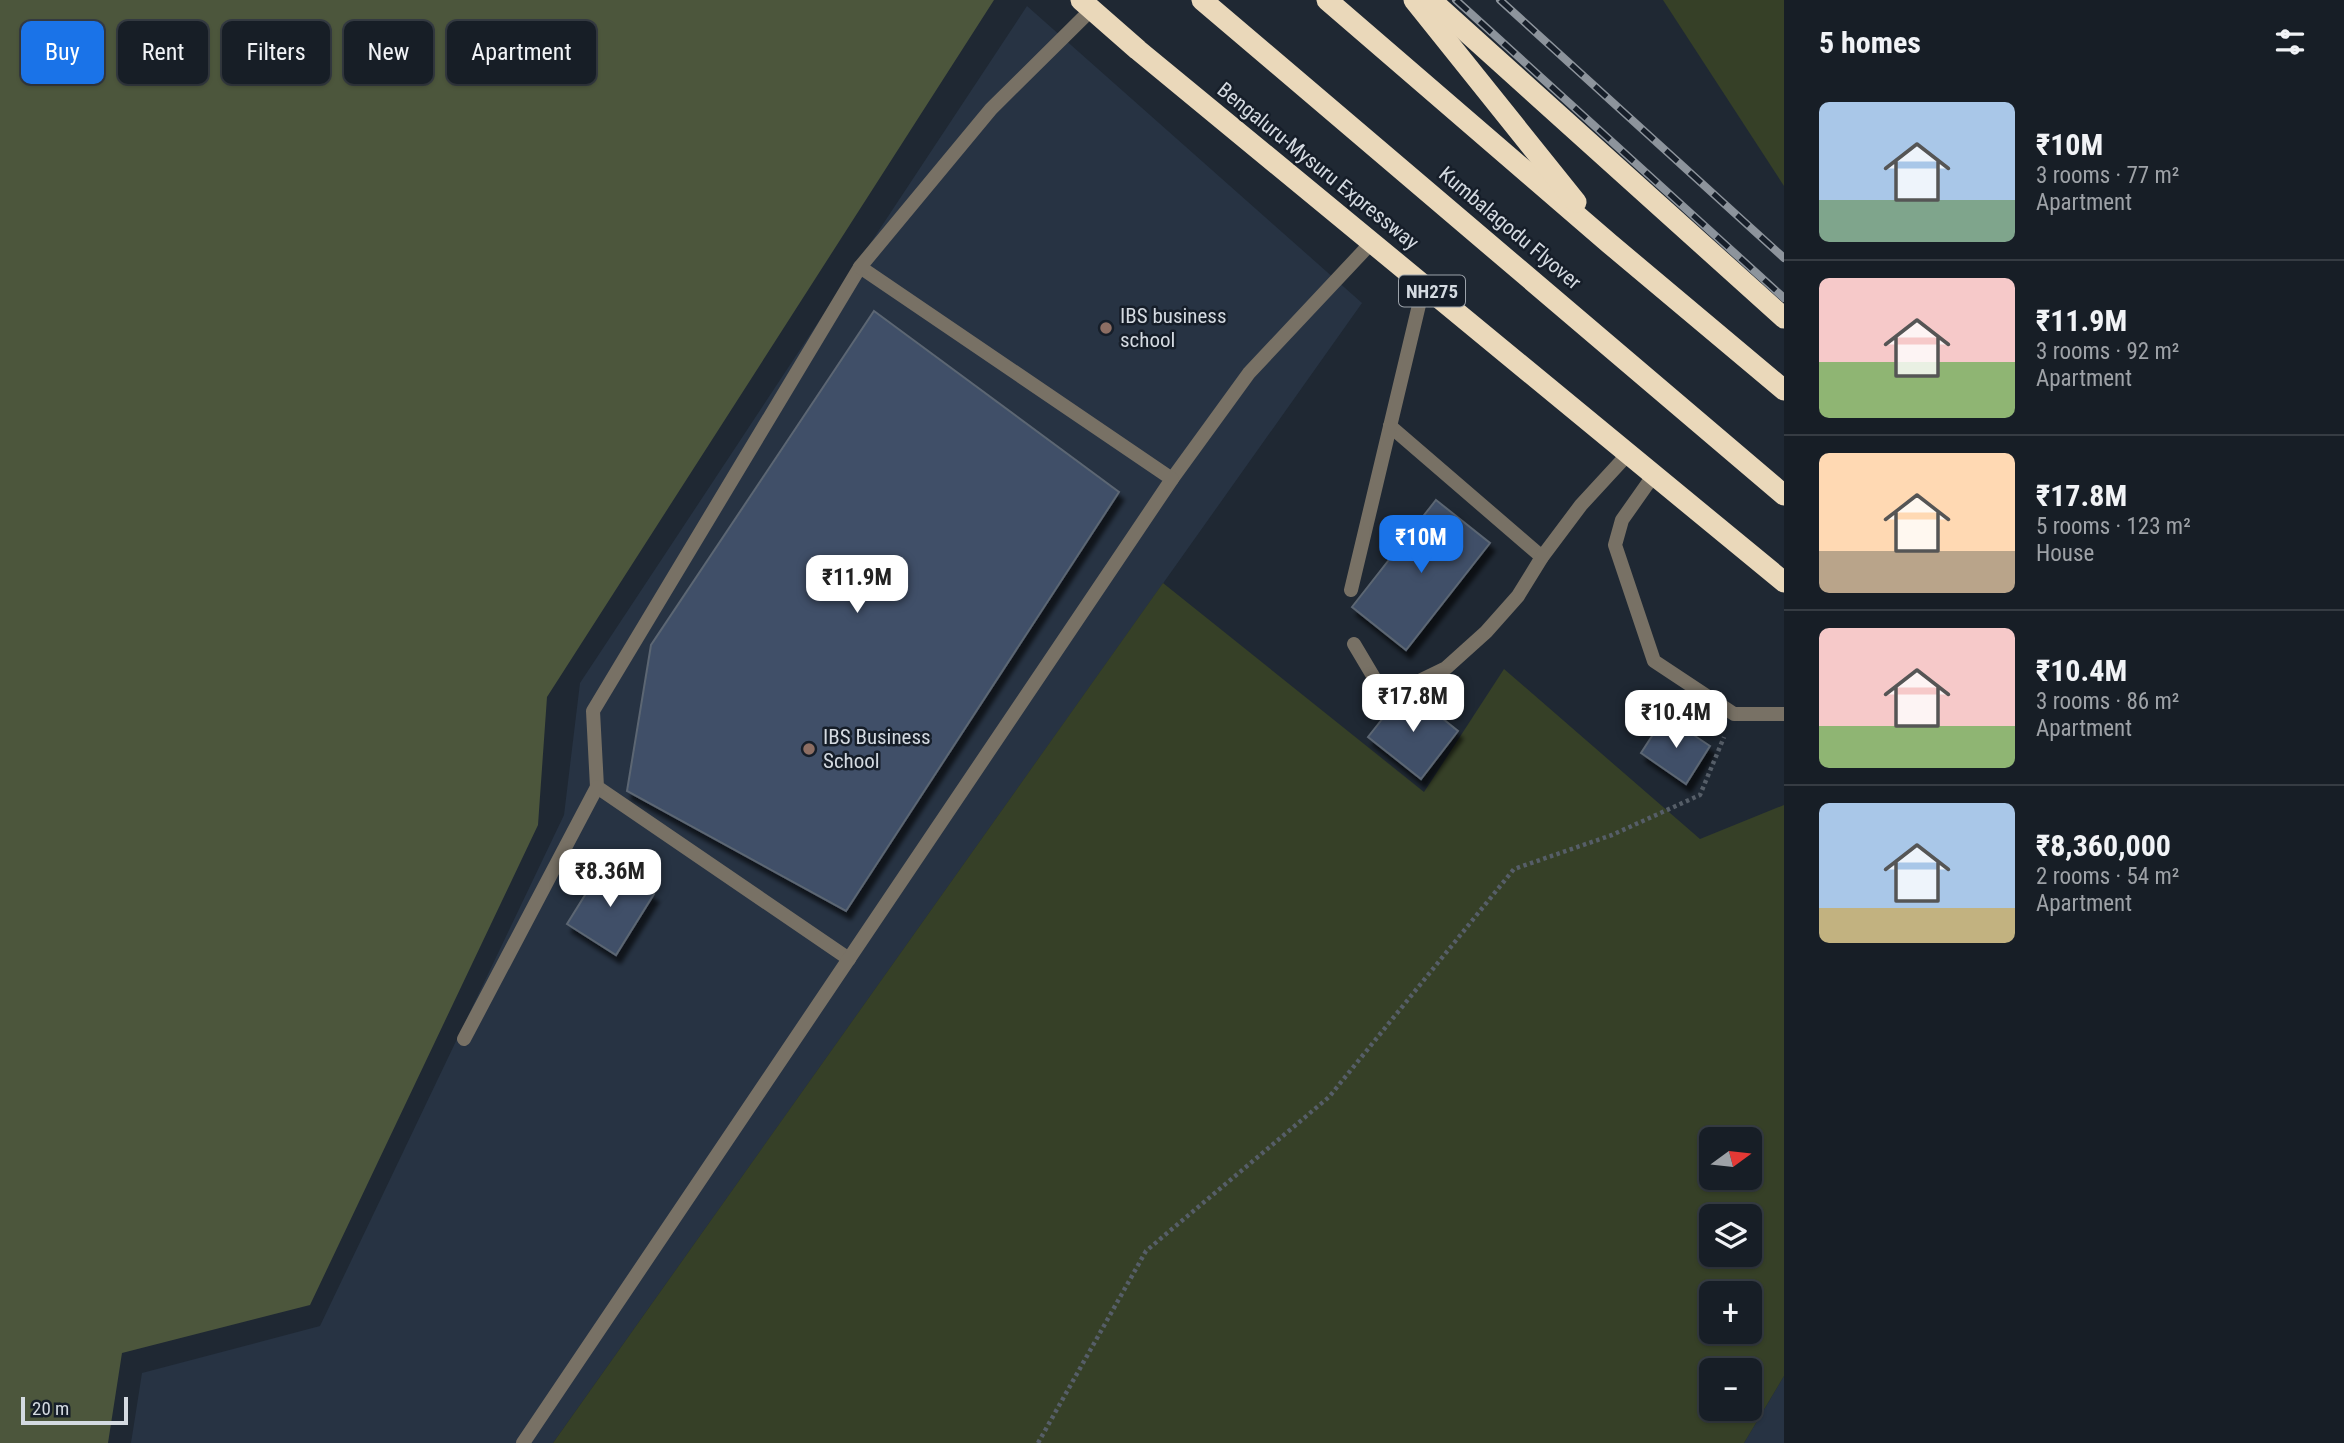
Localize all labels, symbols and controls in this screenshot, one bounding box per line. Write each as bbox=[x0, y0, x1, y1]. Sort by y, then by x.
chip: Buy bbox=[21, 21, 104, 84]
chip: Rent bbox=[118, 21, 208, 84]
chip: Filters bbox=[222, 21, 330, 84]
chip: New bbox=[344, 21, 433, 84]
chip: Apartment bbox=[447, 21, 596, 84]
icon: filters bbox=[2271, 23, 2309, 61]
text: 5 homes bbox=[1819, 25, 1921, 60]
street label: Bengaluru-Mysuru Expressway bbox=[1213, 77, 1424, 255]
text: ₹10M bbox=[2036, 127, 2103, 162]
icon: home bbox=[1875, 130, 1959, 214]
street label: Kumbalagodu Flyover bbox=[1434, 162, 1586, 294]
text: 3 rooms · 77 m² bbox=[2036, 162, 2179, 189]
text: Apartment bbox=[2036, 189, 2132, 216]
road number: NH275 bbox=[1399, 276, 1465, 306]
text: ₹11.9M bbox=[2036, 303, 2127, 338]
place label: IBS business school bbox=[1120, 304, 1227, 352]
icon: home bbox=[1875, 306, 1959, 390]
marker: IBS business school bbox=[1098, 320, 1114, 336]
text: 3 rooms · 92 m² bbox=[2036, 338, 2179, 365]
text: Apartment bbox=[2036, 365, 2132, 392]
text: ₹17.8M bbox=[2036, 478, 2127, 513]
icon: home bbox=[1875, 481, 1959, 565]
text: 5 rooms · 123 m² bbox=[2036, 513, 2191, 540]
pin: ₹10M bbox=[1380, 516, 1462, 575]
text: ₹10M bbox=[1395, 524, 1447, 551]
text: House bbox=[2036, 540, 2094, 567]
pin: ₹11.9M bbox=[800, 556, 914, 615]
text: ₹11.9M bbox=[822, 564, 892, 591]
text: ₹10.4M bbox=[2036, 653, 2127, 688]
icon: home bbox=[1875, 656, 1959, 740]
pin: ₹17.8M bbox=[1356, 674, 1470, 734]
text: ₹17.8M bbox=[1378, 683, 1448, 710]
text: 3 rooms · 86 m² bbox=[2036, 688, 2179, 715]
pin: ₹10.4M bbox=[1619, 690, 1733, 750]
text: ₹10.4M bbox=[1641, 699, 1711, 726]
text: Apartment bbox=[2036, 715, 2132, 742]
place label: IBS Business School bbox=[823, 725, 931, 773]
marker: IBS Business School bbox=[801, 741, 817, 757]
text: ₹8,360,000 bbox=[2036, 828, 2171, 863]
icon: home bbox=[1875, 831, 1959, 915]
pin: ₹8.36M bbox=[553, 850, 667, 909]
text: ₹8.36M bbox=[575, 858, 645, 885]
text: 2 rooms · 54 m² bbox=[2036, 863, 2179, 890]
text: Apartment bbox=[2036, 890, 2132, 917]
north arrow bbox=[1699, 1127, 1762, 1190]
map controls bbox=[1699, 1127, 1762, 1421]
button: layers bbox=[1699, 1204, 1762, 1267]
button: + bbox=[1699, 1281, 1762, 1344]
button: − bbox=[1699, 1358, 1762, 1421]
scale bar bbox=[21, 1394, 128, 1426]
text: 20 m bbox=[32, 1397, 69, 1420]

